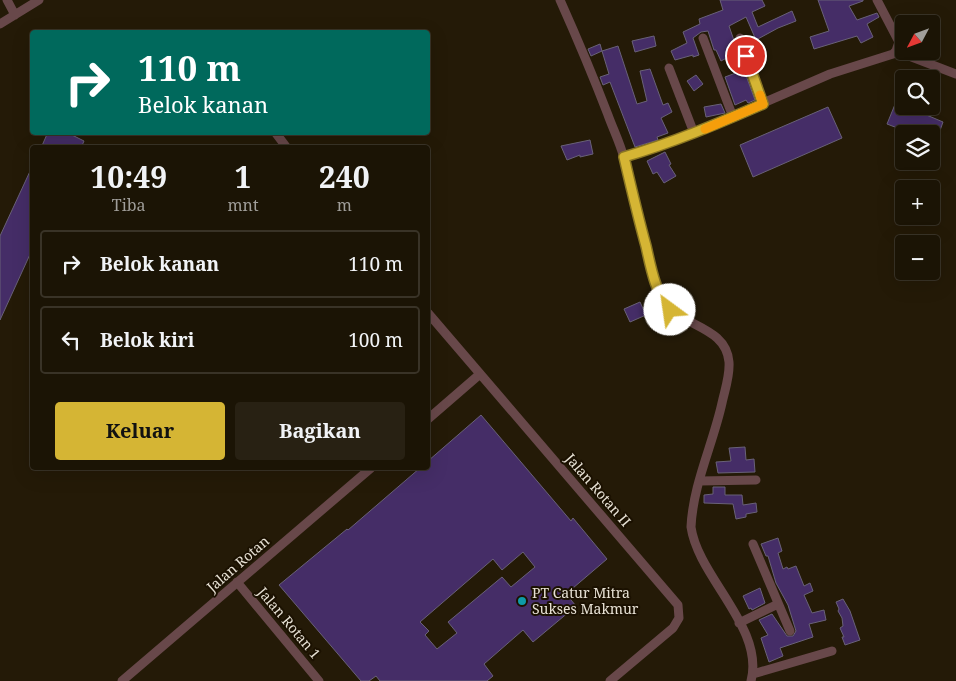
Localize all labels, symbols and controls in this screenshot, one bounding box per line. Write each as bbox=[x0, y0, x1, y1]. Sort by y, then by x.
north arrow bbox=[895, 15, 940, 60]
map controls bbox=[895, 15, 940, 280]
pin bbox=[725, 35, 767, 77]
icon: arrive bbox=[732, 42, 760, 70]
text: 110 m bbox=[138, 44, 241, 91]
icon: right bbox=[55, 50, 120, 115]
button: search bbox=[895, 70, 940, 115]
text: Belok kanan bbox=[138, 89, 268, 119]
button: layers bbox=[895, 125, 940, 170]
text: 10:49 bbox=[90, 156, 167, 197]
text: 1 bbox=[235, 156, 252, 197]
text: 240 bbox=[319, 156, 370, 197]
button: + bbox=[895, 180, 940, 225]
text: Tiba bbox=[112, 194, 146, 216]
text: mnt bbox=[227, 194, 259, 216]
text: m bbox=[337, 194, 352, 216]
button: − bbox=[895, 235, 940, 280]
icon: right bbox=[57, 250, 85, 278]
text: Belok kanan bbox=[100, 251, 219, 277]
text: 110 m bbox=[348, 251, 403, 277]
position arrow bbox=[643, 283, 695, 335]
icon: left bbox=[57, 326, 85, 354]
text: Belok kiri bbox=[100, 327, 194, 353]
text: 100 m bbox=[348, 327, 403, 353]
button: Keluar bbox=[55, 402, 225, 460]
button: Bagikan bbox=[235, 402, 405, 460]
street label: Jalan Rotan II bbox=[561, 448, 635, 530]
street label: Jalan Rotan bbox=[202, 531, 273, 597]
street label: Jalan Rotan 1 bbox=[253, 582, 325, 663]
place label: PT Catur Mitra Sukses Makmur bbox=[532, 583, 639, 618]
marker: PT Catur Mitra Sukses Makmur bbox=[516, 595, 528, 607]

